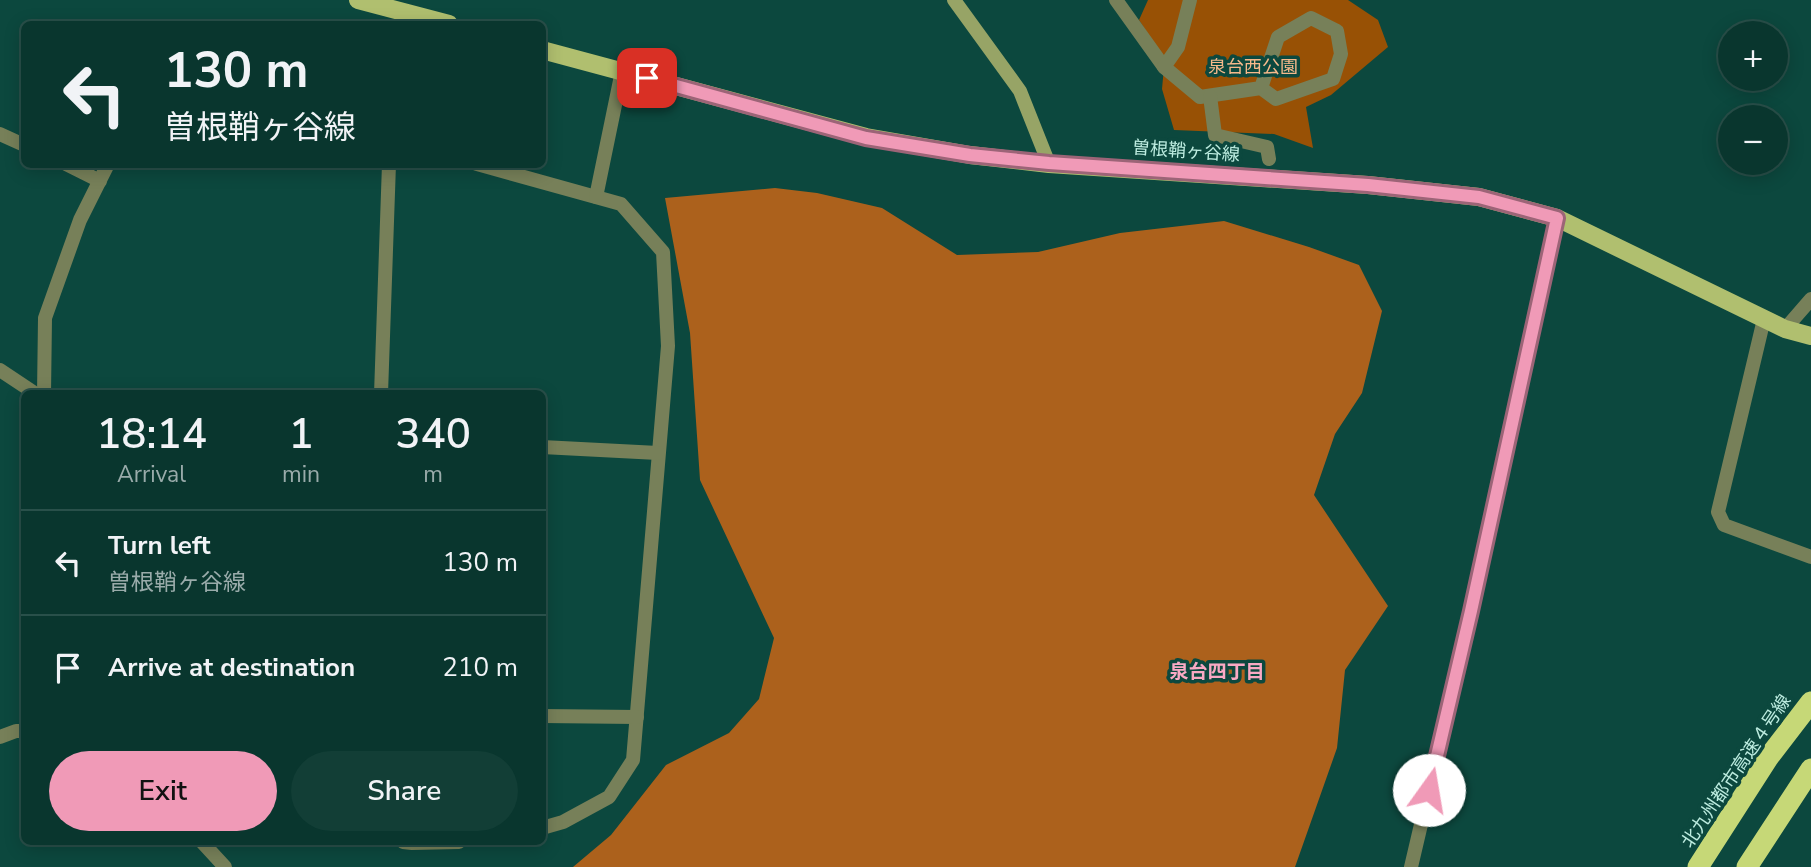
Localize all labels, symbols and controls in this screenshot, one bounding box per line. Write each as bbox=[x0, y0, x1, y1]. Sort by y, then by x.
map controls bbox=[1718, 21, 1788, 175]
button: + bbox=[1718, 21, 1788, 91]
text: 130 m bbox=[164, 37, 308, 104]
pin bbox=[617, 48, 677, 108]
icon: left bbox=[49, 49, 140, 140]
park label: 泉台西公園 bbox=[1208, 55, 1298, 79]
icon: arrive bbox=[628, 59, 666, 97]
button: − bbox=[1718, 105, 1788, 175]
text: 曽根鞘ヶ谷線 bbox=[164, 106, 356, 149]
street label: 曽根鞘ヶ谷線 bbox=[1131, 135, 1241, 167]
text: 18:14 bbox=[96, 406, 207, 463]
text: 1 bbox=[288, 406, 314, 463]
text: 340 bbox=[395, 406, 471, 463]
text: Arrival bbox=[117, 459, 186, 490]
text: min bbox=[282, 459, 320, 490]
text: m bbox=[423, 459, 443, 490]
text: Turn left bbox=[108, 528, 211, 563]
icon: left bbox=[49, 544, 87, 582]
text: 130 m bbox=[442, 545, 518, 580]
text: 曽根鞘ヶ谷線 bbox=[108, 567, 246, 598]
icon: arrive bbox=[49, 649, 87, 687]
text: Arrive at destination bbox=[108, 650, 355, 685]
text: 210 m bbox=[442, 650, 518, 685]
district label: 泉台四丁目 bbox=[1169, 659, 1265, 685]
street label: 北九州都市高速４号線 bbox=[1676, 690, 1796, 852]
button: Exit bbox=[49, 751, 277, 831]
button: Share bbox=[291, 751, 518, 831]
position arrow bbox=[1392, 753, 1466, 827]

